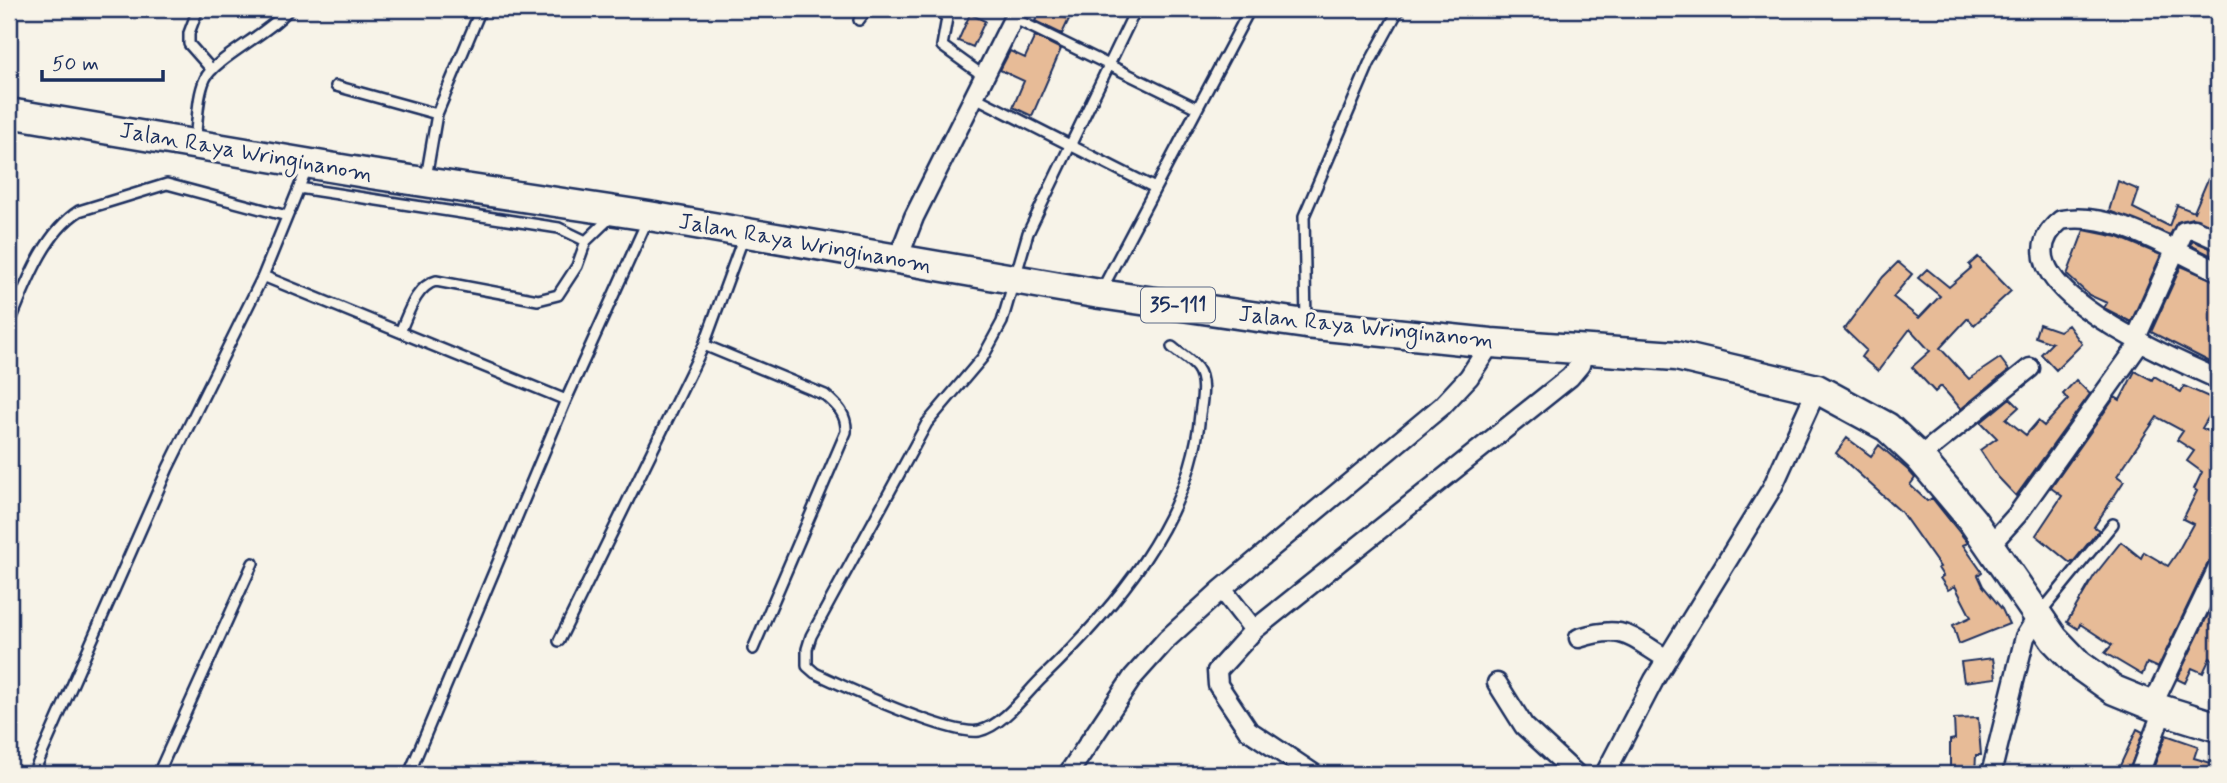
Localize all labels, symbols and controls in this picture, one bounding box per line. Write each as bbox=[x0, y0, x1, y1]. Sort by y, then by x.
scale bar bbox=[42, 38, 163, 82]
text: 50 m bbox=[52, 50, 99, 78]
street label: Jalan Raya Wringinanom bbox=[117, 116, 375, 192]
street label: Jalan Raya Wringinanom bbox=[676, 207, 934, 283]
road number: 35-111 bbox=[1141, 288, 1215, 322]
street label: Jalan Raya Wringinanom bbox=[1237, 300, 1495, 358]

